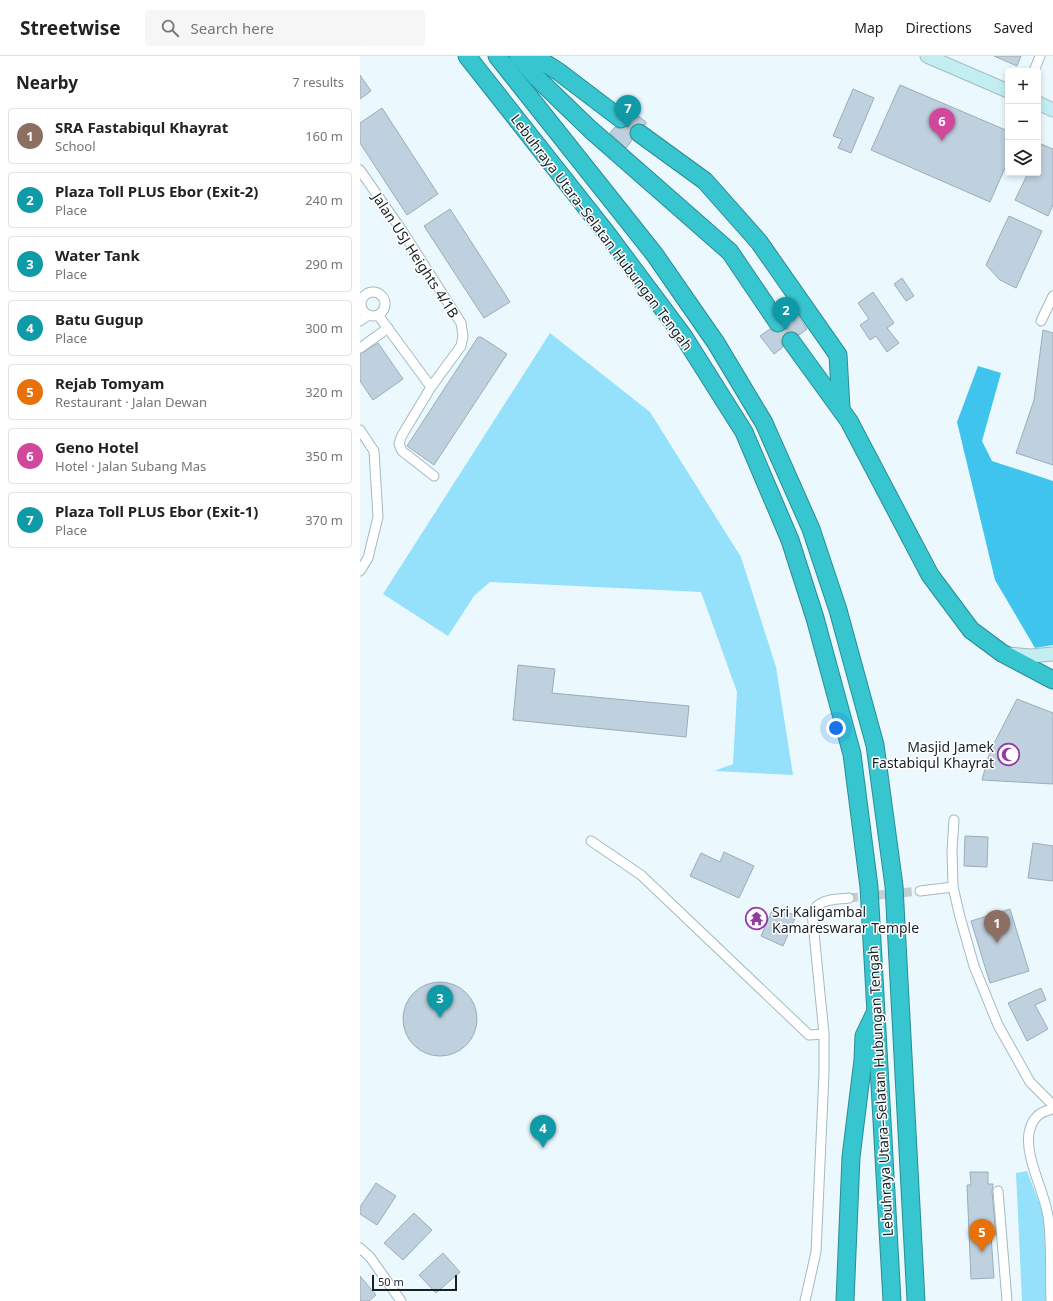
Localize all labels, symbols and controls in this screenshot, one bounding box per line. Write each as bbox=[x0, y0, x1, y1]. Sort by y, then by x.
search box bbox=[145, 10, 425, 46]
text: Streetwise bbox=[20, 15, 121, 41]
icon: search bbox=[159, 17, 181, 39]
text: Search here bbox=[191, 18, 274, 38]
text: Map bbox=[854, 18, 883, 37]
text: Directions bbox=[905, 18, 972, 37]
text: Saved bbox=[994, 18, 1033, 37]
map controls bbox=[1005, 68, 1041, 176]
button: + bbox=[1005, 68, 1041, 104]
text: Nearby bbox=[16, 71, 78, 94]
text: 7 results bbox=[292, 73, 344, 91]
pin: 7 bbox=[615, 95, 641, 128]
button: − bbox=[1005, 104, 1041, 140]
pin: 6 bbox=[929, 108, 955, 141]
street label: Lebuhraya Utara–Selatan Hubungan Tengah bbox=[507, 110, 697, 354]
text: SRA Fastabiqul Khayrat bbox=[55, 117, 228, 137]
text: 1 bbox=[26, 127, 34, 145]
text: 160 m bbox=[305, 127, 343, 145]
text: School bbox=[55, 137, 96, 155]
button: layers bbox=[1005, 140, 1041, 176]
text: Plaza Toll PLUS Ebor (Exit-2) bbox=[55, 181, 258, 201]
street label: Jalan USJ Heights 4/1B bbox=[367, 187, 464, 321]
text: 2 bbox=[26, 191, 34, 209]
text: 240 m bbox=[305, 191, 343, 209]
text: Place bbox=[55, 201, 87, 219]
text: Water Tank bbox=[55, 245, 140, 265]
text: 3 bbox=[26, 255, 34, 273]
text: 290 m bbox=[305, 255, 343, 273]
text: Place bbox=[55, 265, 87, 283]
pin: 2 bbox=[773, 297, 799, 330]
text: Batu Gugup bbox=[55, 309, 143, 329]
text: 4 bbox=[26, 319, 34, 337]
text: 300 m bbox=[305, 319, 343, 337]
text: Place bbox=[55, 329, 87, 347]
text: Rejab Tomyam bbox=[55, 373, 164, 393]
text: 5 bbox=[26, 383, 34, 401]
text: 320 m bbox=[305, 383, 343, 401]
text: Restaurant · Jalan Dewan bbox=[55, 393, 207, 411]
text: Geno Hotel bbox=[55, 437, 139, 457]
text: 6 bbox=[26, 447, 34, 465]
text: 350 m bbox=[305, 447, 343, 465]
text: Hotel · Jalan Subang Mas bbox=[55, 457, 206, 475]
text: Plaza Toll PLUS Ebor (Exit-1) bbox=[55, 501, 258, 521]
text: 7 bbox=[26, 511, 34, 529]
text: 370 m bbox=[305, 511, 343, 529]
text: Place bbox=[55, 521, 87, 539]
your location bbox=[826, 718, 846, 738]
place label: Masjid Jamek Fastabiqul Khayrat bbox=[872, 737, 995, 772]
mosque icon: Masjid Jamek Fastabiqul Khayrat bbox=[996, 741, 1022, 767]
place label: Sri Kaligambal Kamareswarar Temple bbox=[772, 902, 919, 937]
temple icon: Sri Kaligambal Kamareswarar Temple bbox=[744, 906, 770, 932]
pin: 1 bbox=[984, 910, 1010, 943]
street label: Lebuhraya Utara–Selatan Hubungan Tengah bbox=[863, 945, 897, 1237]
pin: 3 bbox=[427, 985, 453, 1018]
pin: 4 bbox=[530, 1115, 556, 1148]
pin: 5 bbox=[969, 1219, 995, 1252]
scale bar bbox=[372, 1273, 457, 1292]
text: 50 m bbox=[378, 1274, 404, 1289]

